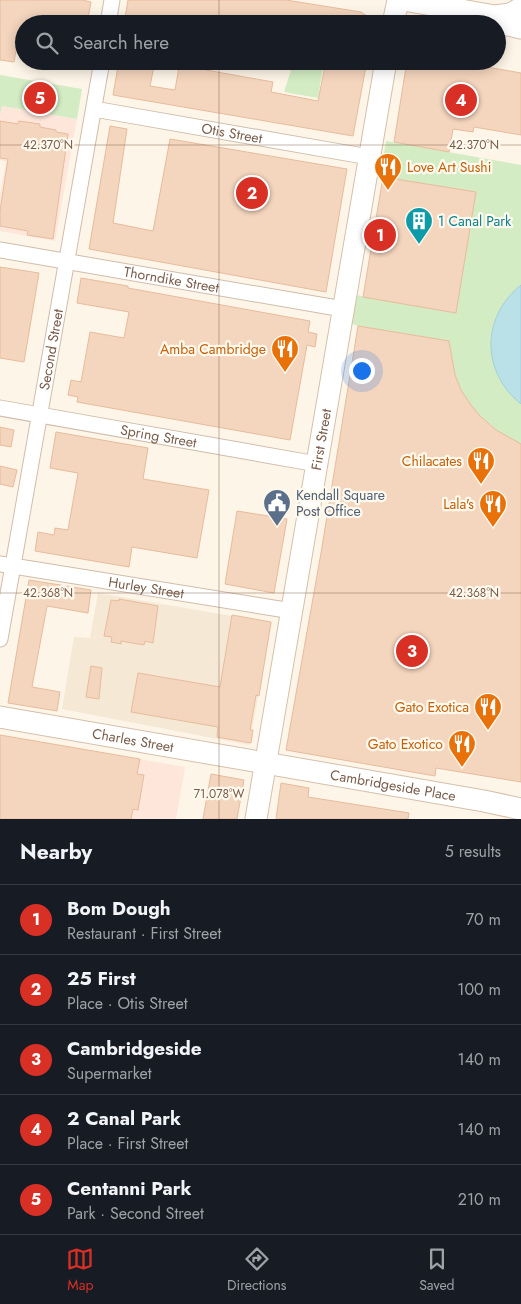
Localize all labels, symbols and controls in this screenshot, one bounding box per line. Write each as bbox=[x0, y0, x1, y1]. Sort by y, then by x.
search box bbox=[15, 15, 506, 70]
icon: search bbox=[33, 29, 61, 57]
text: Search here bbox=[73, 29, 169, 56]
pin: 5 bbox=[24, 79, 56, 117]
pin: 4 bbox=[445, 81, 477, 119]
street label: Otis Street bbox=[200, 118, 264, 148]
text: 42.370°N bbox=[23, 136, 73, 154]
text: 42.370°N bbox=[449, 136, 499, 154]
restaurant icon: Love Art Sushi bbox=[373, 152, 403, 191]
place label: Love Art Sushi bbox=[407, 157, 491, 177]
pin: 2 bbox=[236, 174, 268, 212]
building icon: 1 Canal Park bbox=[404, 206, 434, 245]
place label: 1 Canal Park bbox=[438, 211, 512, 231]
pin: 1 bbox=[364, 216, 396, 254]
street label: Thorndike Street bbox=[122, 261, 221, 298]
street label: Second Street bbox=[34, 307, 68, 392]
restaurant icon: Amba Cambridge bbox=[270, 334, 300, 373]
place label: Amba Cambridge bbox=[160, 339, 266, 359]
your location bbox=[349, 358, 375, 384]
street label: First Street bbox=[306, 407, 336, 472]
street label: Spring Street bbox=[119, 419, 199, 453]
restaurant icon: Chilacates bbox=[466, 446, 496, 485]
place label: Chilacates bbox=[402, 451, 462, 471]
place label: Kendall Square Post Office bbox=[296, 485, 385, 521]
public building icon: Kendall Square Post Office bbox=[262, 488, 292, 527]
restaurant icon: Lala's bbox=[478, 489, 508, 528]
place label: Lala's bbox=[443, 494, 474, 514]
street label: Hurley Street bbox=[107, 572, 186, 604]
text: 42.368°N bbox=[23, 584, 73, 602]
text: 42.368°N bbox=[449, 584, 499, 602]
pin: 3 bbox=[396, 632, 428, 670]
restaurant icon: Gato Exotica bbox=[473, 692, 503, 731]
place label: Gato Exotica bbox=[395, 697, 469, 717]
street label: Charles Street bbox=[91, 723, 176, 757]
restaurant icon: Gato Exotico bbox=[447, 729, 477, 768]
place label: Gato Exotico bbox=[368, 734, 443, 754]
street label: Cambridgeside Place bbox=[329, 765, 457, 806]
text: 71.078°W bbox=[194, 785, 244, 803]
text: Nearby bbox=[20, 837, 92, 867]
text: 5 results bbox=[445, 840, 501, 863]
text: Bom Dough bbox=[67, 895, 171, 922]
text: 1 bbox=[32, 908, 40, 931]
text: 70 m bbox=[466, 908, 501, 931]
text: Restaurant · First Street bbox=[67, 922, 221, 945]
text: 25 First bbox=[67, 965, 136, 992]
text: 2 bbox=[31, 978, 41, 1001]
text: 100 m bbox=[457, 978, 501, 1001]
text: Place · Otis Street bbox=[67, 992, 188, 1015]
text: Cambridgeside bbox=[67, 1035, 202, 1062]
text: 3 bbox=[31, 1048, 41, 1071]
text: 140 m bbox=[458, 1048, 501, 1071]
text: Supermarket bbox=[67, 1062, 152, 1085]
text: 2 Canal Park bbox=[67, 1105, 181, 1132]
text: 4 bbox=[30, 1118, 42, 1141]
text: 140 m bbox=[458, 1118, 501, 1141]
text: Place · First Street bbox=[67, 1132, 188, 1155]
text: Centanni Park bbox=[67, 1175, 192, 1202]
text: 5 bbox=[31, 1188, 41, 1211]
text: 210 m bbox=[458, 1188, 501, 1211]
text: Park · Second Street bbox=[67, 1202, 204, 1225]
tab: Map bbox=[66, 1245, 94, 1295]
tab: Directions bbox=[227, 1245, 286, 1295]
tab: Saved bbox=[419, 1245, 455, 1295]

